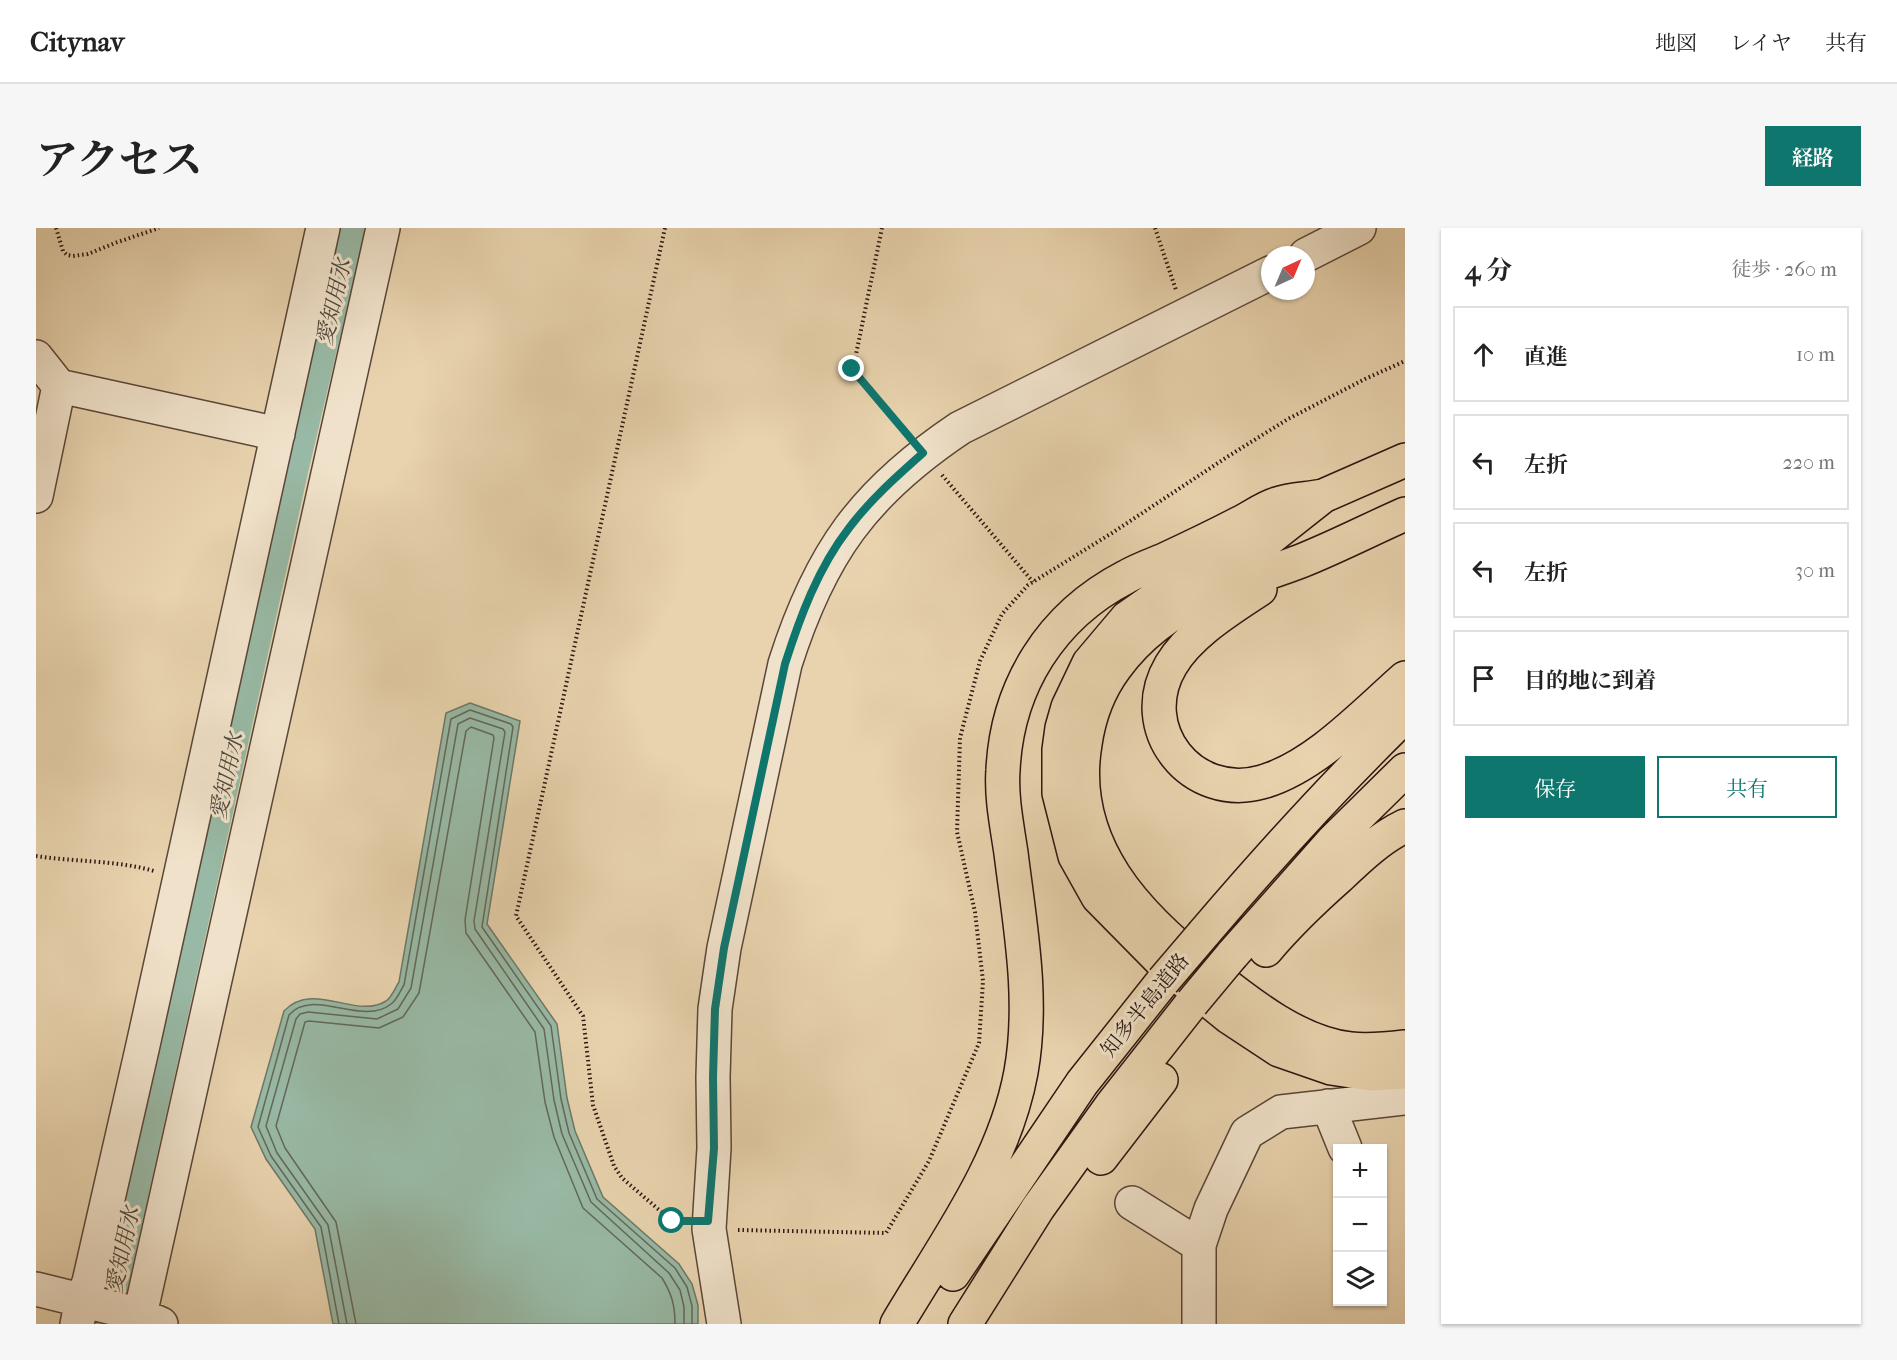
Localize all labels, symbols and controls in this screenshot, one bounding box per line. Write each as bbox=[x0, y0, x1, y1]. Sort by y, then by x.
text: Citynav bbox=[30, 25, 124, 58]
text: 地図 bbox=[1655, 31, 1697, 55]
text: レイヤ bbox=[1730, 31, 1792, 55]
text: 共有 bbox=[1825, 31, 1867, 55]
button: 経路 bbox=[1765, 126, 1861, 186]
text: アクセス bbox=[36, 136, 203, 185]
north arrow bbox=[1261, 246, 1315, 300]
water label: 愛知用水 bbox=[311, 254, 357, 348]
text: 4 分 bbox=[1465, 255, 1512, 286]
text: 徒歩 · 260 m bbox=[1731, 258, 1837, 281]
icon: ahead bbox=[1467, 338, 1500, 371]
text: 10 m bbox=[1796, 343, 1835, 366]
text: 直進 bbox=[1524, 344, 1568, 370]
route end bbox=[838, 355, 864, 381]
icon: left bbox=[1467, 446, 1500, 479]
text: 220 m bbox=[1782, 451, 1835, 474]
text: 左折 bbox=[1524, 452, 1568, 478]
icon: left bbox=[1467, 554, 1500, 587]
text: 30 m bbox=[1795, 559, 1835, 582]
text: 左折 bbox=[1524, 560, 1568, 586]
icon: arrive bbox=[1467, 662, 1500, 695]
text: 目的地に到着 bbox=[1524, 668, 1656, 694]
water label: 愛知用水 bbox=[205, 728, 249, 822]
button: 保存 bbox=[1465, 756, 1645, 818]
button: 共有 bbox=[1657, 756, 1837, 818]
street label: 知多半島道路 bbox=[1096, 948, 1194, 1062]
map controls bbox=[1333, 1144, 1387, 1306]
button: + bbox=[1333, 1144, 1387, 1198]
button: − bbox=[1333, 1198, 1387, 1252]
water label: 愛知用水 bbox=[101, 1202, 145, 1296]
route start bbox=[658, 1207, 684, 1233]
button: layers bbox=[1333, 1252, 1387, 1306]

